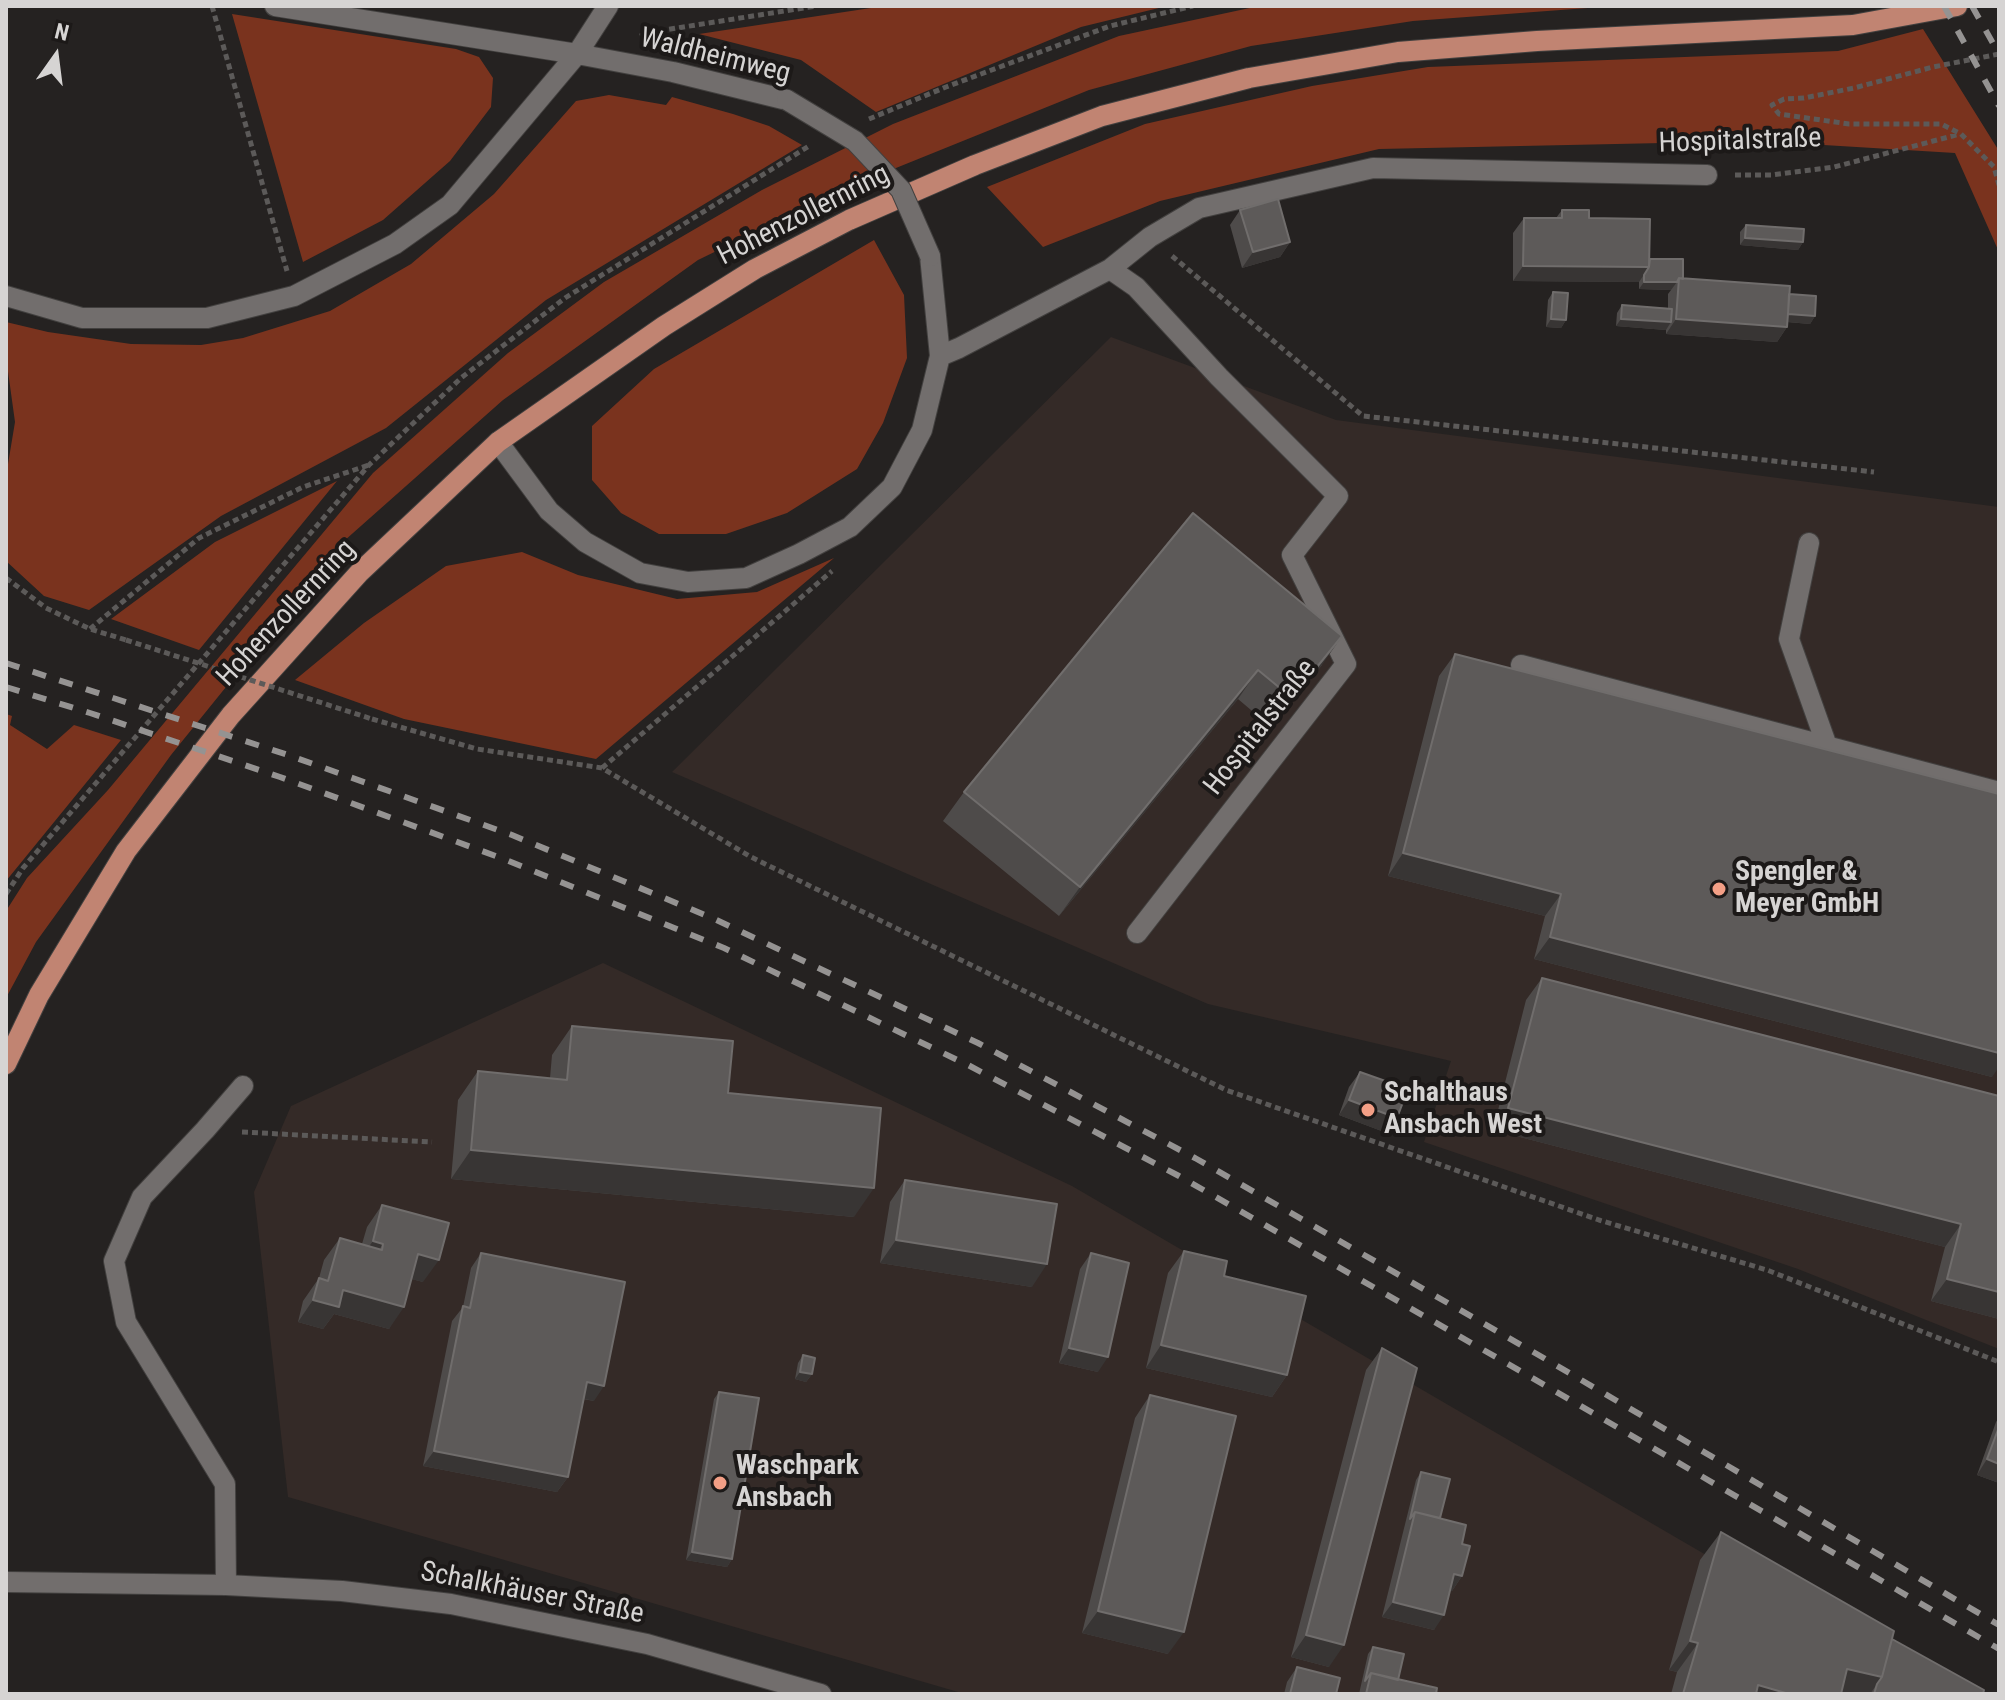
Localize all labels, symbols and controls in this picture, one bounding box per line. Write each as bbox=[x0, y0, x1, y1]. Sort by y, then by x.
north arrow bbox=[16, 16, 96, 96]
text: N bbox=[52, 18, 71, 46]
street label: Waldheimweg bbox=[636, 22, 794, 92]
street label: Hospitalstraße bbox=[1658, 122, 1822, 162]
street label: Hohenzollernring bbox=[713, 158, 895, 274]
street label: Hohenzollernring bbox=[211, 534, 363, 694]
street label: Hospitalstraße bbox=[1198, 654, 1324, 802]
place label: Spengler & Meyer GmbH bbox=[1735, 856, 1879, 922]
marker: Spengler & Meyer GmbH bbox=[1710, 880, 1728, 898]
place label: Schalthaus Ansbach West bbox=[1384, 1077, 1542, 1143]
marker: Schalthaus Ansbach West bbox=[1359, 1101, 1377, 1119]
place label: Waschpark Ansbach bbox=[736, 1450, 859, 1516]
marker: Waschpark Ansbach bbox=[711, 1474, 729, 1492]
street label: Schalkhäuser Straße bbox=[418, 1556, 646, 1632]

